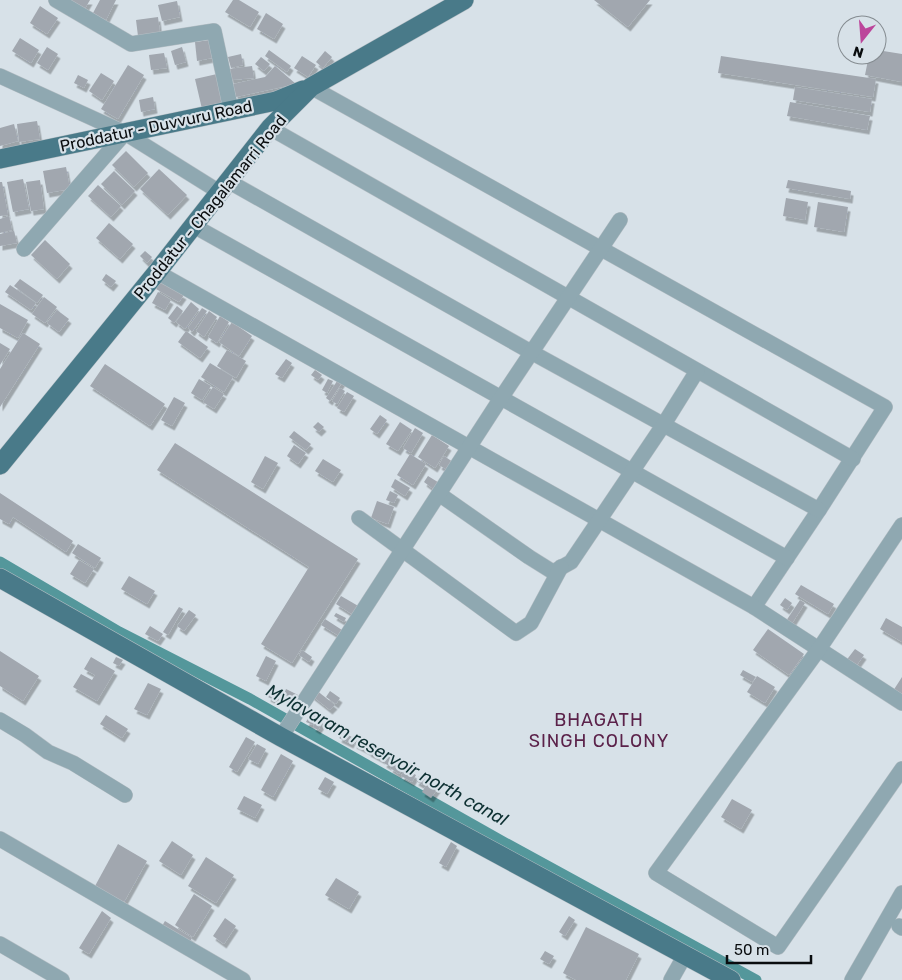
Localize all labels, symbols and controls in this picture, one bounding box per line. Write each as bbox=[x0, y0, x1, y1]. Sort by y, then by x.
north arrow bbox=[837, 15, 887, 65]
text: N bbox=[851, 42, 866, 62]
street label: Proddatur - Duvvuru Road bbox=[58, 96, 254, 156]
street label: Proddatur - Chagalamarri Road bbox=[130, 111, 290, 303]
water label: Mylavaram reservoir north canal bbox=[262, 679, 512, 831]
district label: BHAGATH SINGH COLONY bbox=[529, 709, 669, 752]
scale bar bbox=[727, 932, 811, 964]
text: 50 m bbox=[734, 941, 769, 959]

